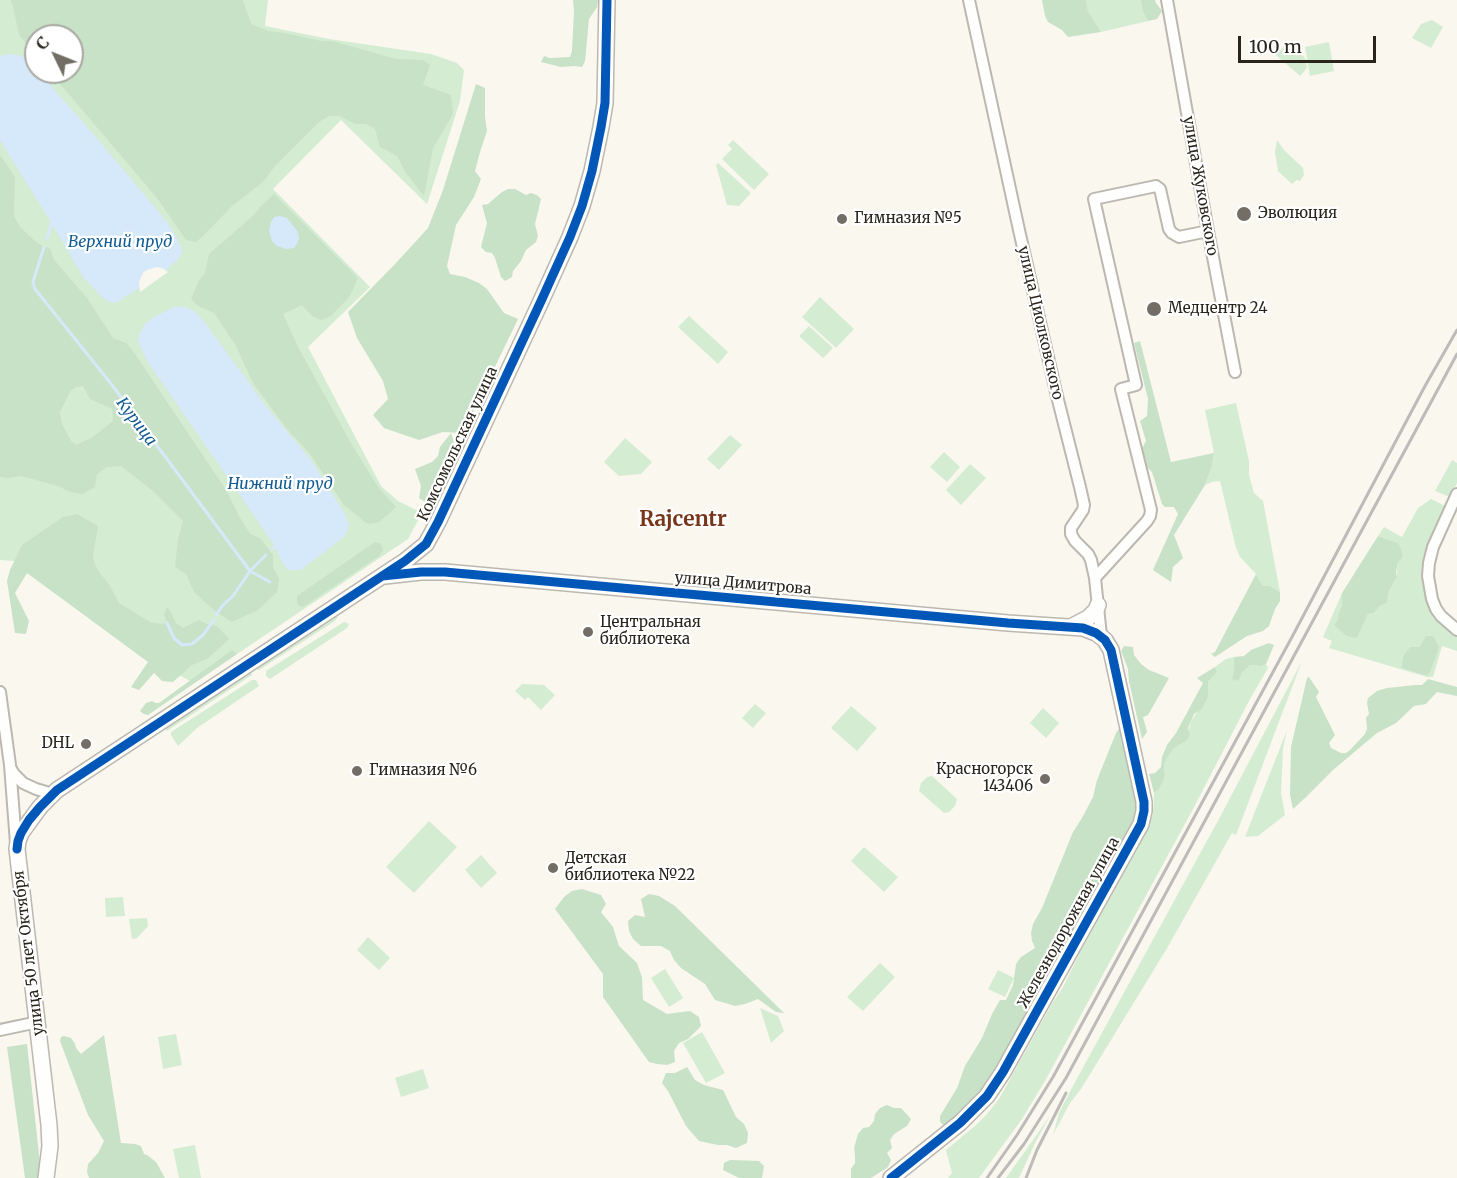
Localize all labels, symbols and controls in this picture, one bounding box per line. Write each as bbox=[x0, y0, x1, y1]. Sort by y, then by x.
north arrow bbox=[24, 24, 84, 84]
scale bar bbox=[1241, 24, 1379, 62]
text: С bbox=[31, 32, 53, 54]
text: 100 m bbox=[1249, 35, 1302, 58]
street label: улица Жуковского bbox=[1179, 115, 1221, 257]
marker: Эволюция bbox=[1235, 205, 1253, 223]
place label: Эволюция bbox=[1258, 205, 1337, 223]
place label: Гимназия №5 bbox=[854, 210, 962, 228]
marker: Гимназия №5 bbox=[835, 212, 849, 226]
water label: Верхний пруд bbox=[68, 232, 172, 252]
street label: улица Циолковского bbox=[1014, 244, 1066, 402]
marker: Медцентр 24 bbox=[1145, 300, 1163, 318]
place label: Медцентр 24 bbox=[1168, 300, 1267, 318]
street label: Комсомольская улица bbox=[414, 364, 502, 524]
water label: Курица bbox=[112, 394, 160, 450]
water label: Нижний пруд bbox=[227, 474, 333, 494]
district label: Rajcentr bbox=[639, 507, 727, 533]
street label: улица Димитрова bbox=[674, 569, 812, 599]
place label: Центральная библиотека bbox=[600, 614, 701, 649]
marker: Центральная библиотека bbox=[581, 625, 595, 639]
place label: DHL bbox=[42, 735, 74, 753]
marker: DHL bbox=[79, 737, 93, 751]
place label: Красногорск 143406 bbox=[936, 761, 1033, 796]
place label: Гимназия №6 bbox=[369, 762, 477, 780]
marker: Гимназия №6 bbox=[350, 764, 364, 778]
marker: Красногорск 143406 bbox=[1038, 772, 1052, 786]
street label: Железнодорожная улица bbox=[1014, 834, 1124, 1012]
place label: Детская библиотека №22 bbox=[565, 850, 695, 885]
marker: Детская библиотека №22 bbox=[546, 861, 560, 875]
street label: улица 50 лет Октября bbox=[10, 869, 48, 1037]

